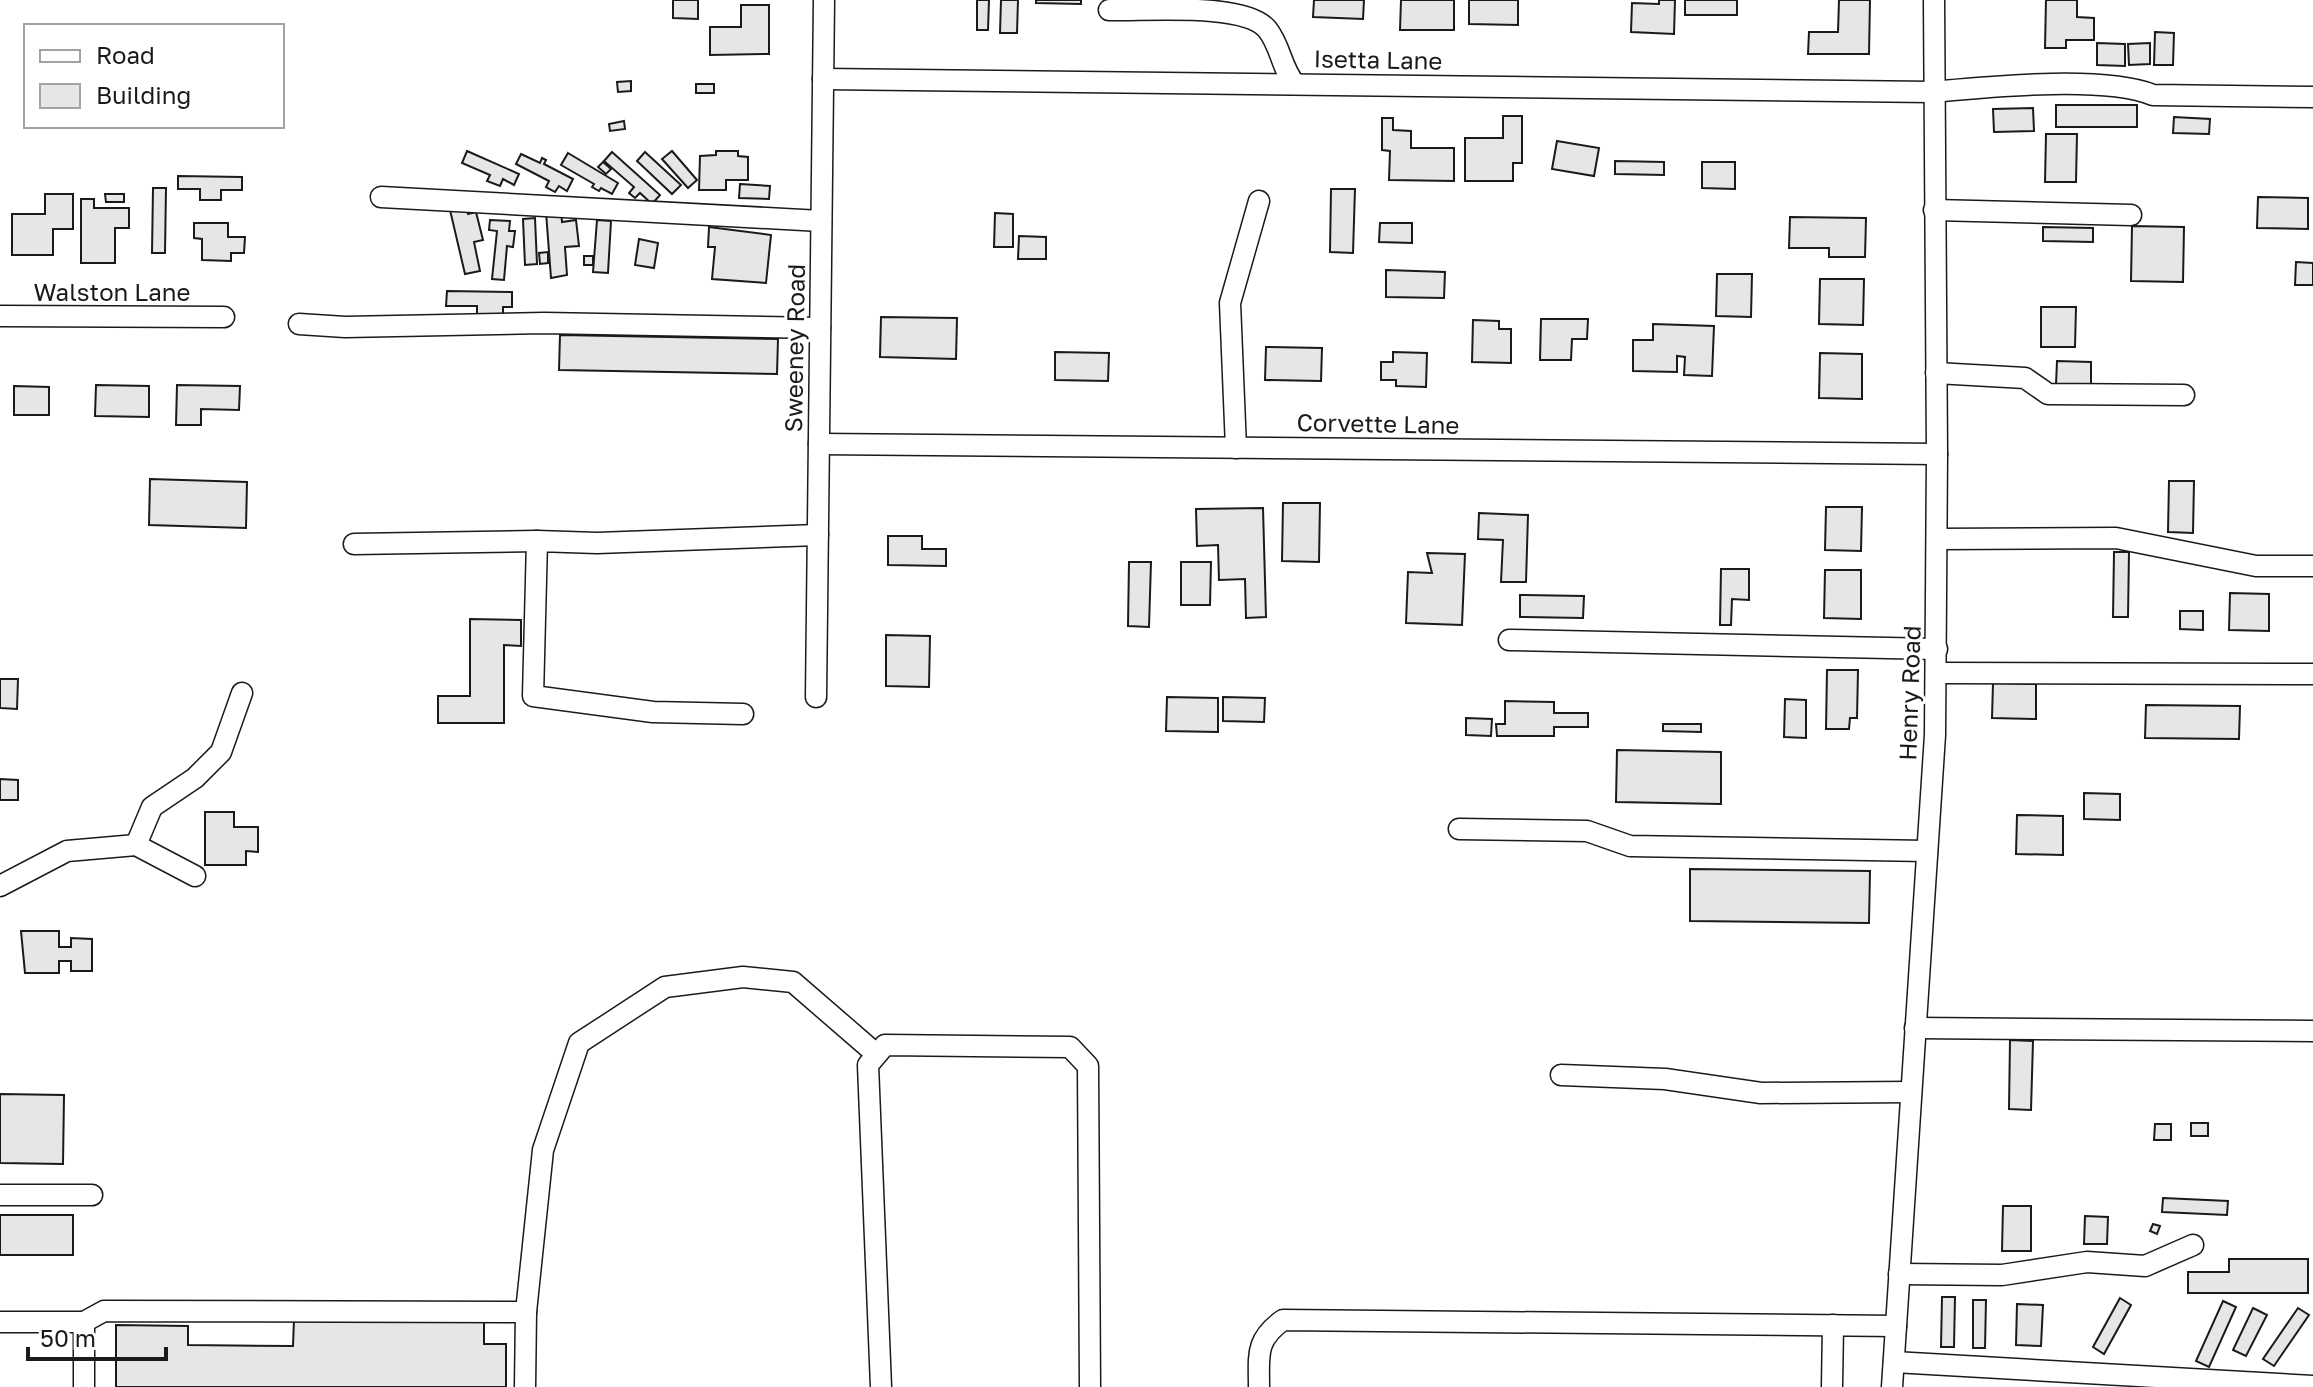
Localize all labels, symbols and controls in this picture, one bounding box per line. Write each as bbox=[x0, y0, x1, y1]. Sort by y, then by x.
legend bbox=[24, 24, 284, 128]
text: Road bbox=[96, 40, 155, 69]
street label: Isetta Lane bbox=[1313, 43, 1443, 75]
text: Building bbox=[96, 80, 191, 109]
street label: Sweeney Road bbox=[778, 263, 810, 433]
street label: Walston Lane bbox=[34, 277, 190, 306]
street label: Corvette Lane bbox=[1296, 407, 1460, 439]
street label: Henry Road bbox=[1892, 625, 1926, 761]
scale bar bbox=[28, 1311, 166, 1361]
text: 50 m bbox=[40, 1323, 96, 1352]

